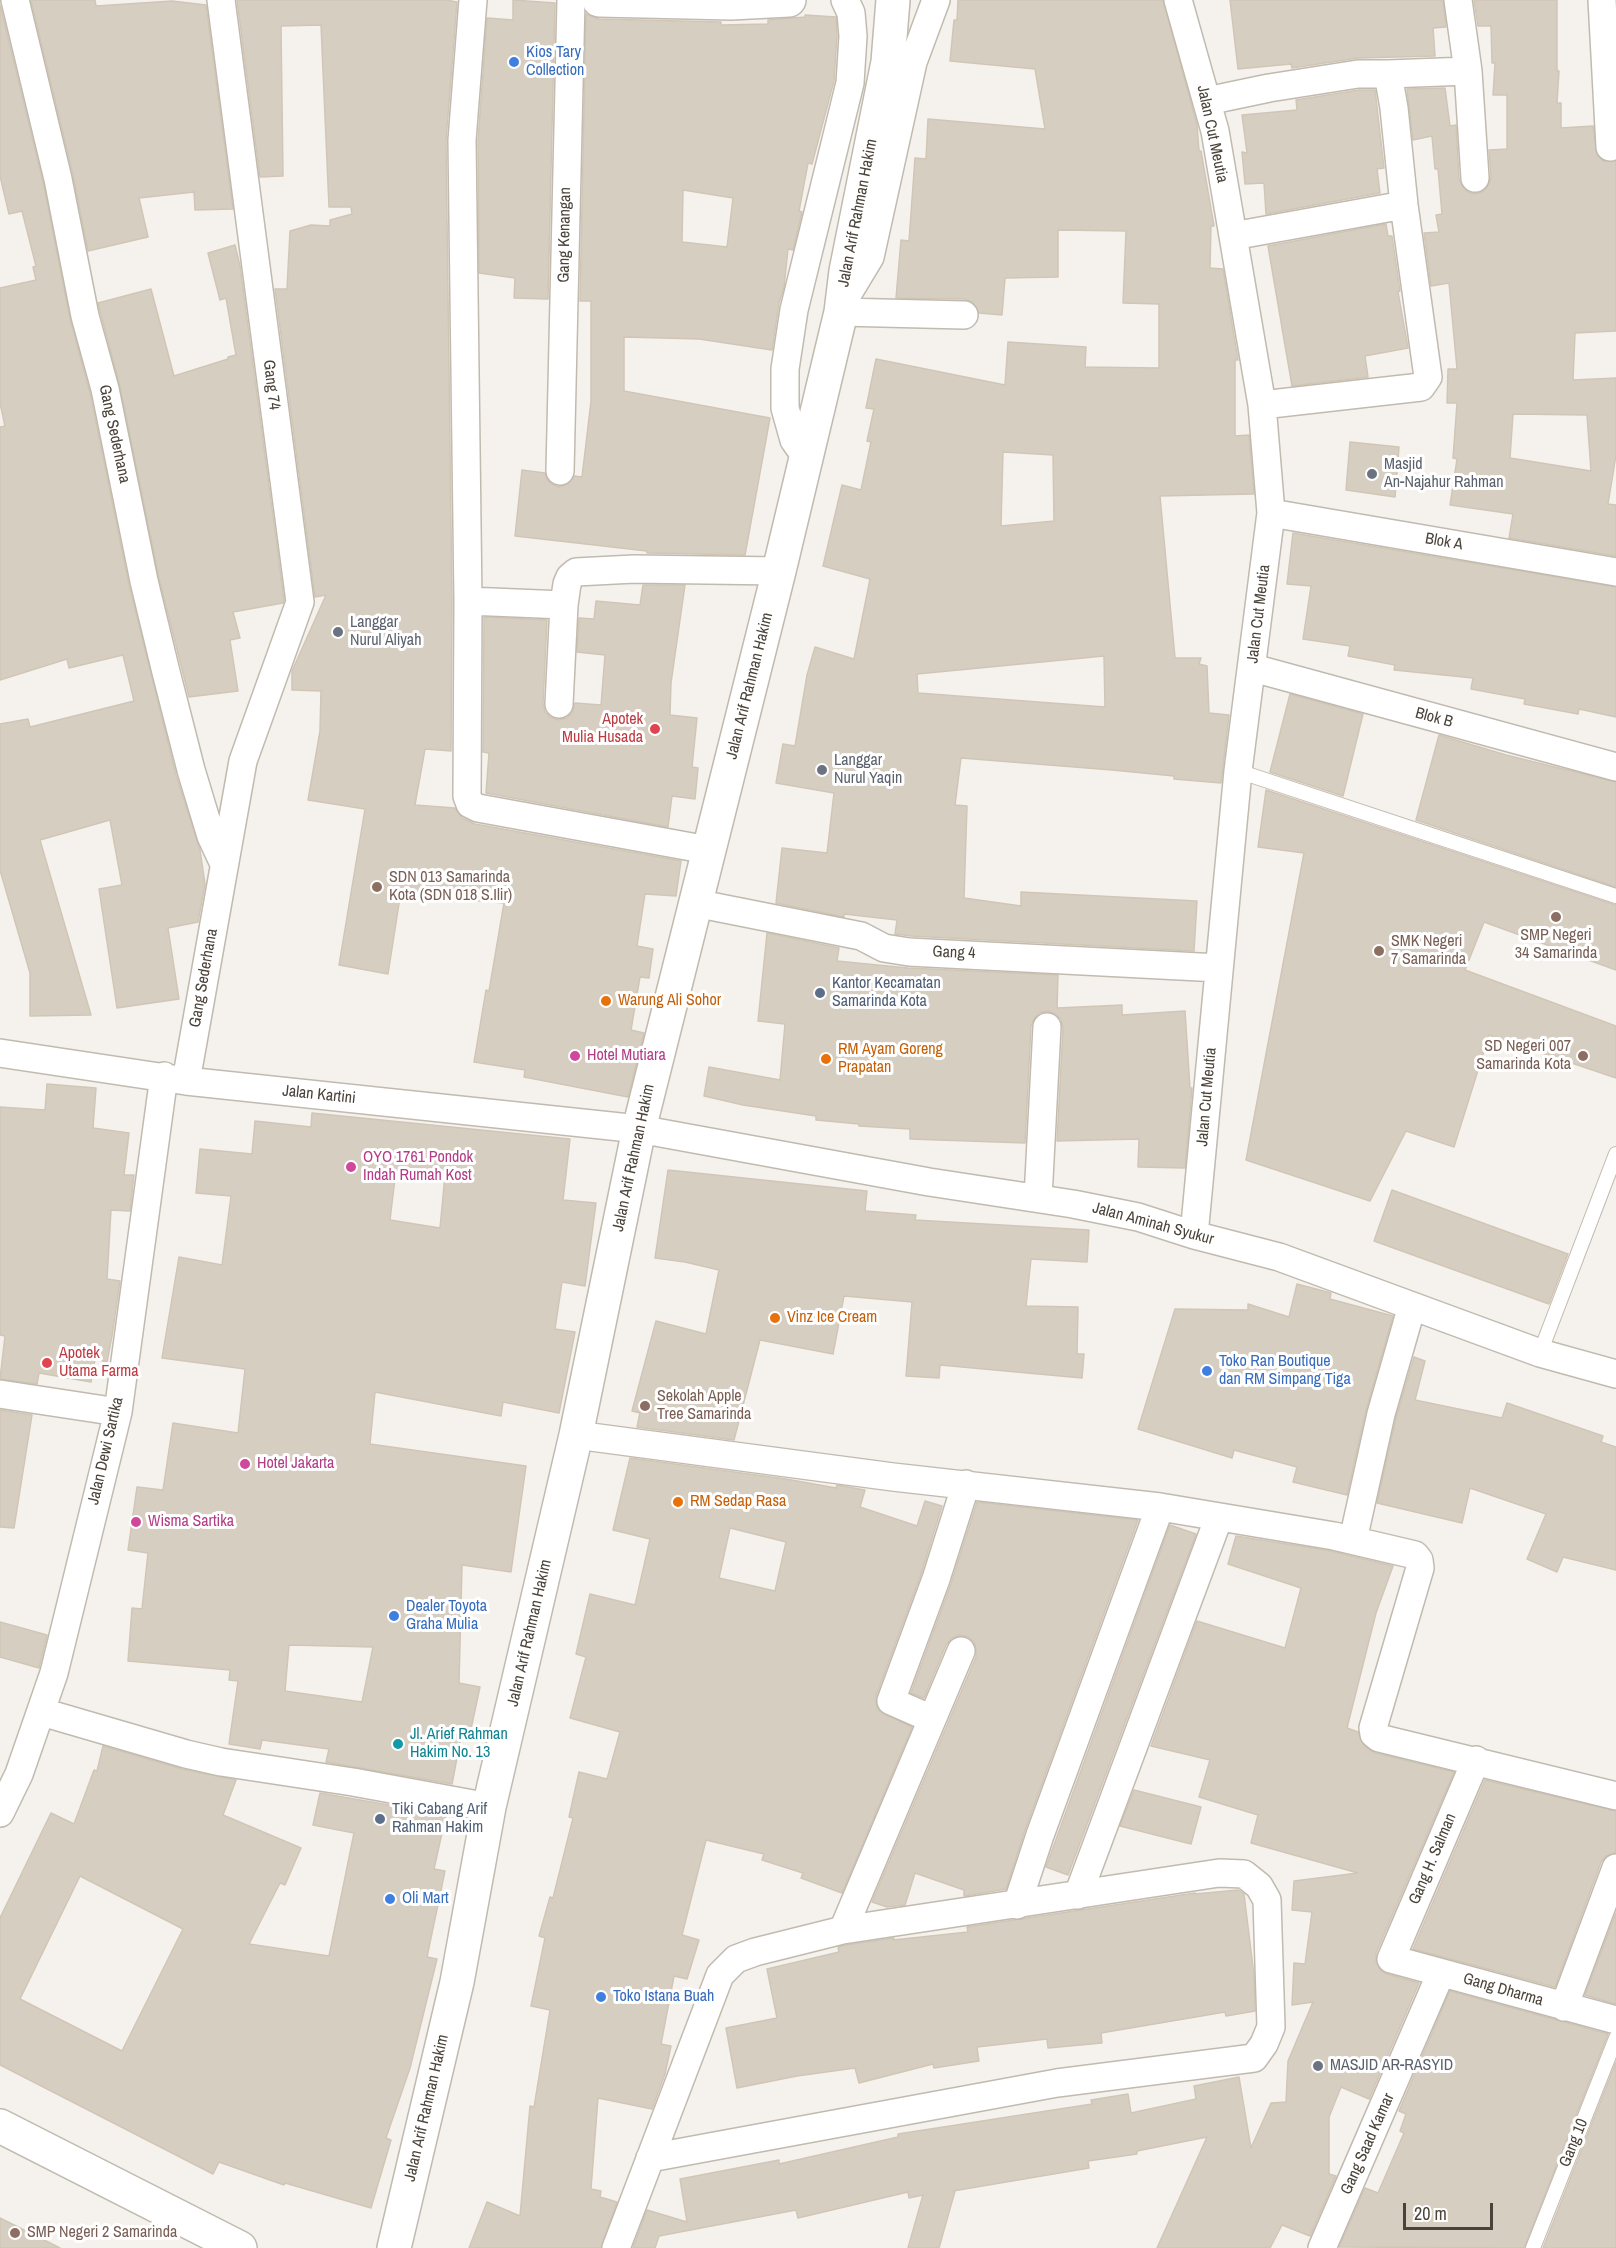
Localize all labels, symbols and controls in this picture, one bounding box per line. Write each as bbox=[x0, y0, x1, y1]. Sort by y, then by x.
place label: Kios Tary Collection bbox=[526, 43, 584, 81]
marker: Kios Tary Collection bbox=[507, 55, 521, 69]
street label: Jalan Cut Meutia bbox=[1192, 83, 1232, 185]
street label: Jalan Arif Rahman Hakim bbox=[834, 137, 882, 289]
street label: Gang Kenangan bbox=[555, 187, 575, 283]
street label: Gang 74 bbox=[258, 359, 284, 411]
street label: Gang Sederhana bbox=[94, 383, 134, 485]
place label: Masjid An-Najahur Rahman bbox=[1384, 455, 1504, 493]
marker: Masjid An-Najahur Rahman bbox=[1365, 467, 1379, 481]
street label: Blok A bbox=[1424, 529, 1464, 555]
street label: Jalan Cut Meutia bbox=[1243, 564, 1275, 664]
street label: Jalan Arif Rahman Hakim bbox=[723, 611, 777, 761]
place label: Langgar Nurul Aliyah bbox=[350, 613, 421, 651]
marker: Langgar Nurul Aliyah bbox=[331, 625, 345, 639]
street label: Blok B bbox=[1413, 704, 1455, 732]
place label: Apotek Mulia Husada bbox=[562, 710, 643, 748]
marker: Apotek Mulia Husada bbox=[648, 722, 662, 736]
place label: Langgar Nurul Yaqin bbox=[834, 751, 902, 789]
marker: Langgar Nurul Yaqin bbox=[815, 763, 829, 777]
place label: SDN 013 Samarinda Kota (SDN 018 S.Ilir) bbox=[389, 868, 512, 906]
marker: SDN 013 Samarinda Kota (SDN 018 S.Ilir) bbox=[370, 880, 384, 894]
marker: SMP Negeri 34 Samarinda bbox=[1549, 910, 1563, 924]
place label: SMP Negeri 34 Samarinda bbox=[1515, 926, 1597, 964]
street label: Gang Sederhana bbox=[186, 927, 222, 1029]
place label: SMK Negeri 7 Samarinda bbox=[1391, 932, 1466, 970]
street label: Gang 4 bbox=[932, 943, 976, 963]
marker: SMK Negeri 7 Samarinda bbox=[1372, 944, 1386, 958]
place label: Kantor Kecamatan Samarinda Kota bbox=[832, 974, 941, 1012]
marker: Kantor Kecamatan Samarinda Kota bbox=[813, 986, 827, 1000]
place label: Warung Ali Sohor bbox=[618, 991, 721, 1011]
marker: Warung Ali Sohor bbox=[599, 994, 613, 1008]
place label: SD Negeri 007 Samarinda Kota bbox=[1476, 1037, 1571, 1075]
place label: RM Ayam Goreng Prapatan bbox=[838, 1040, 943, 1078]
place label: Hotel Mutiara bbox=[587, 1046, 666, 1066]
street label: Jalan Cut Meutia bbox=[1193, 1047, 1221, 1147]
marker: Hotel Mutiara bbox=[568, 1049, 582, 1063]
marker: SD Negeri 007 Samarinda Kota bbox=[1576, 1049, 1590, 1063]
marker: RM Ayam Goreng Prapatan bbox=[819, 1052, 833, 1066]
street label: Jalan Kartini bbox=[281, 1082, 357, 1108]
street label: Jalan Arif Rahman Hakim bbox=[609, 1083, 659, 1233]
place label: OYO 1761 Pondok Indah Rumah Kost bbox=[363, 1148, 473, 1186]
marker: OYO 1761 Pondok Indah Rumah Kost bbox=[344, 1160, 358, 1174]
street label: Jalan Aminah Syukur bbox=[1090, 1199, 1216, 1249]
place label: Vinz Ice Cream bbox=[787, 1308, 877, 1328]
marker: Vinz Ice Cream bbox=[768, 1311, 782, 1325]
place label: Apotek Utama Farma bbox=[59, 1344, 139, 1382]
place label: Toko Ran Boutique dan RM Simpang Tiga bbox=[1219, 1352, 1351, 1390]
marker: Apotek Utama Farma bbox=[40, 1356, 54, 1370]
marker: Toko Ran Boutique dan RM Simpang Tiga bbox=[1200, 1364, 1214, 1378]
place label: Sekolah Apple Tree Samarinda bbox=[657, 1387, 751, 1425]
street label: Jalan Dewi Sartika bbox=[84, 1395, 128, 1507]
marker: Sekolah Apple Tree Samarinda bbox=[638, 1399, 652, 1413]
place label: Hotel Jakarta bbox=[257, 1454, 334, 1474]
marker: Hotel Jakarta bbox=[238, 1457, 252, 1471]
place label: RM Sedap Rasa bbox=[690, 1492, 786, 1512]
marker: RM Sedap Rasa bbox=[671, 1495, 685, 1509]
place label: Wisma Sartika bbox=[148, 1512, 234, 1532]
marker: Wisma Sartika bbox=[129, 1515, 143, 1529]
street label: Jalan Arif Rahman Hakim bbox=[504, 1558, 556, 1708]
place label: Dealer Toyota Graha Mulia bbox=[406, 1597, 487, 1635]
marker: Dealer Toyota Graha Mulia bbox=[387, 1609, 401, 1623]
place label: Jl. Arief Rahman Hakim No. 13 bbox=[410, 1725, 508, 1763]
marker: Jl. Arief Rahman Hakim No. 13 bbox=[391, 1737, 405, 1751]
place label: Tiki Cabang Arif Rahman Hakim bbox=[392, 1800, 487, 1838]
street label: Gang H. Salman bbox=[1405, 1811, 1461, 1907]
marker: Tiki Cabang Arif Rahman Hakim bbox=[373, 1812, 387, 1826]
place label: Oli Mart bbox=[402, 1889, 449, 1909]
marker: Oli Mart bbox=[383, 1892, 397, 1906]
street label: Gang Dharma bbox=[1461, 1969, 1545, 2011]
place label: Toko Istana Buah bbox=[613, 1987, 714, 2007]
marker: Toko Istana Buah bbox=[594, 1990, 608, 2004]
street label: Jalan Arif Rahman Hakim bbox=[401, 2033, 453, 2183]
place label: MASJID AR-RASYID bbox=[1330, 2056, 1453, 2076]
marker: MASJID AR-RASYID bbox=[1311, 2059, 1325, 2073]
street label: Gang Saad Kamar bbox=[1337, 2090, 1399, 2198]
street label: Gang 10 bbox=[1556, 2116, 1592, 2170]
scale bar bbox=[1406, 2191, 1496, 2229]
text: 20 m bbox=[1414, 2201, 1447, 2226]
place label: SMP Negeri 2 Samarinda bbox=[27, 2223, 177, 2243]
marker: SMP Negeri 2 Samarinda bbox=[8, 2226, 22, 2240]

